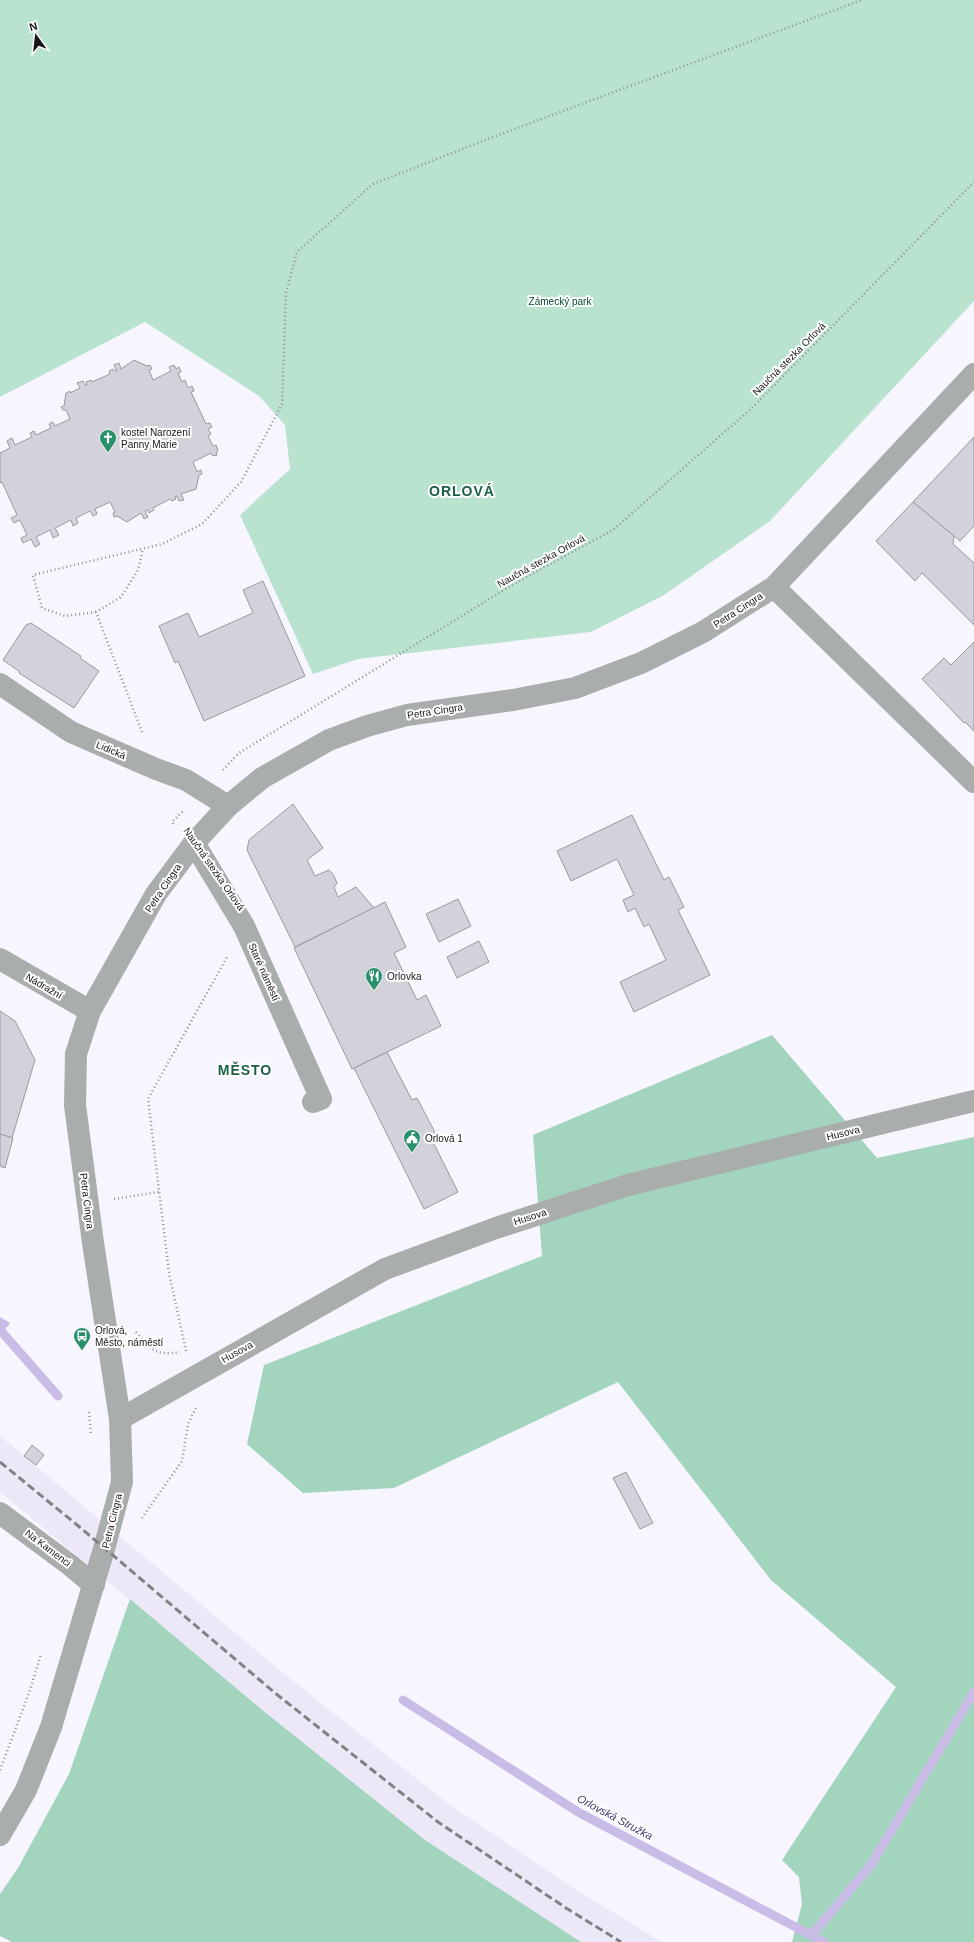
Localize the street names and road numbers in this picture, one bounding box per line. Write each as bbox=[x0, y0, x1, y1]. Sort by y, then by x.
street label: Naučná stezka Orlová bbox=[750, 320, 828, 398]
street label: Naučná stezka Orlová bbox=[495, 532, 587, 590]
street label: Petra Cingra bbox=[711, 590, 765, 630]
street label: Petra Cingra bbox=[406, 701, 464, 721]
street label: Lidická bbox=[95, 739, 128, 761]
street label: Naučná stezka Orlová bbox=[181, 826, 247, 913]
street label: Petra Cingra bbox=[143, 861, 183, 914]
street label: Staré náměstí bbox=[246, 941, 282, 1003]
street label: Nádražní bbox=[24, 971, 65, 1001]
street label: Husova bbox=[825, 1123, 861, 1142]
street label: Petra Cingra bbox=[78, 1172, 96, 1230]
street label: Husova bbox=[512, 1206, 548, 1227]
street label: Husova bbox=[220, 1339, 255, 1365]
street label: Petra Cingra bbox=[100, 1492, 124, 1550]
street label: Na Kamenci bbox=[23, 1527, 73, 1569]

